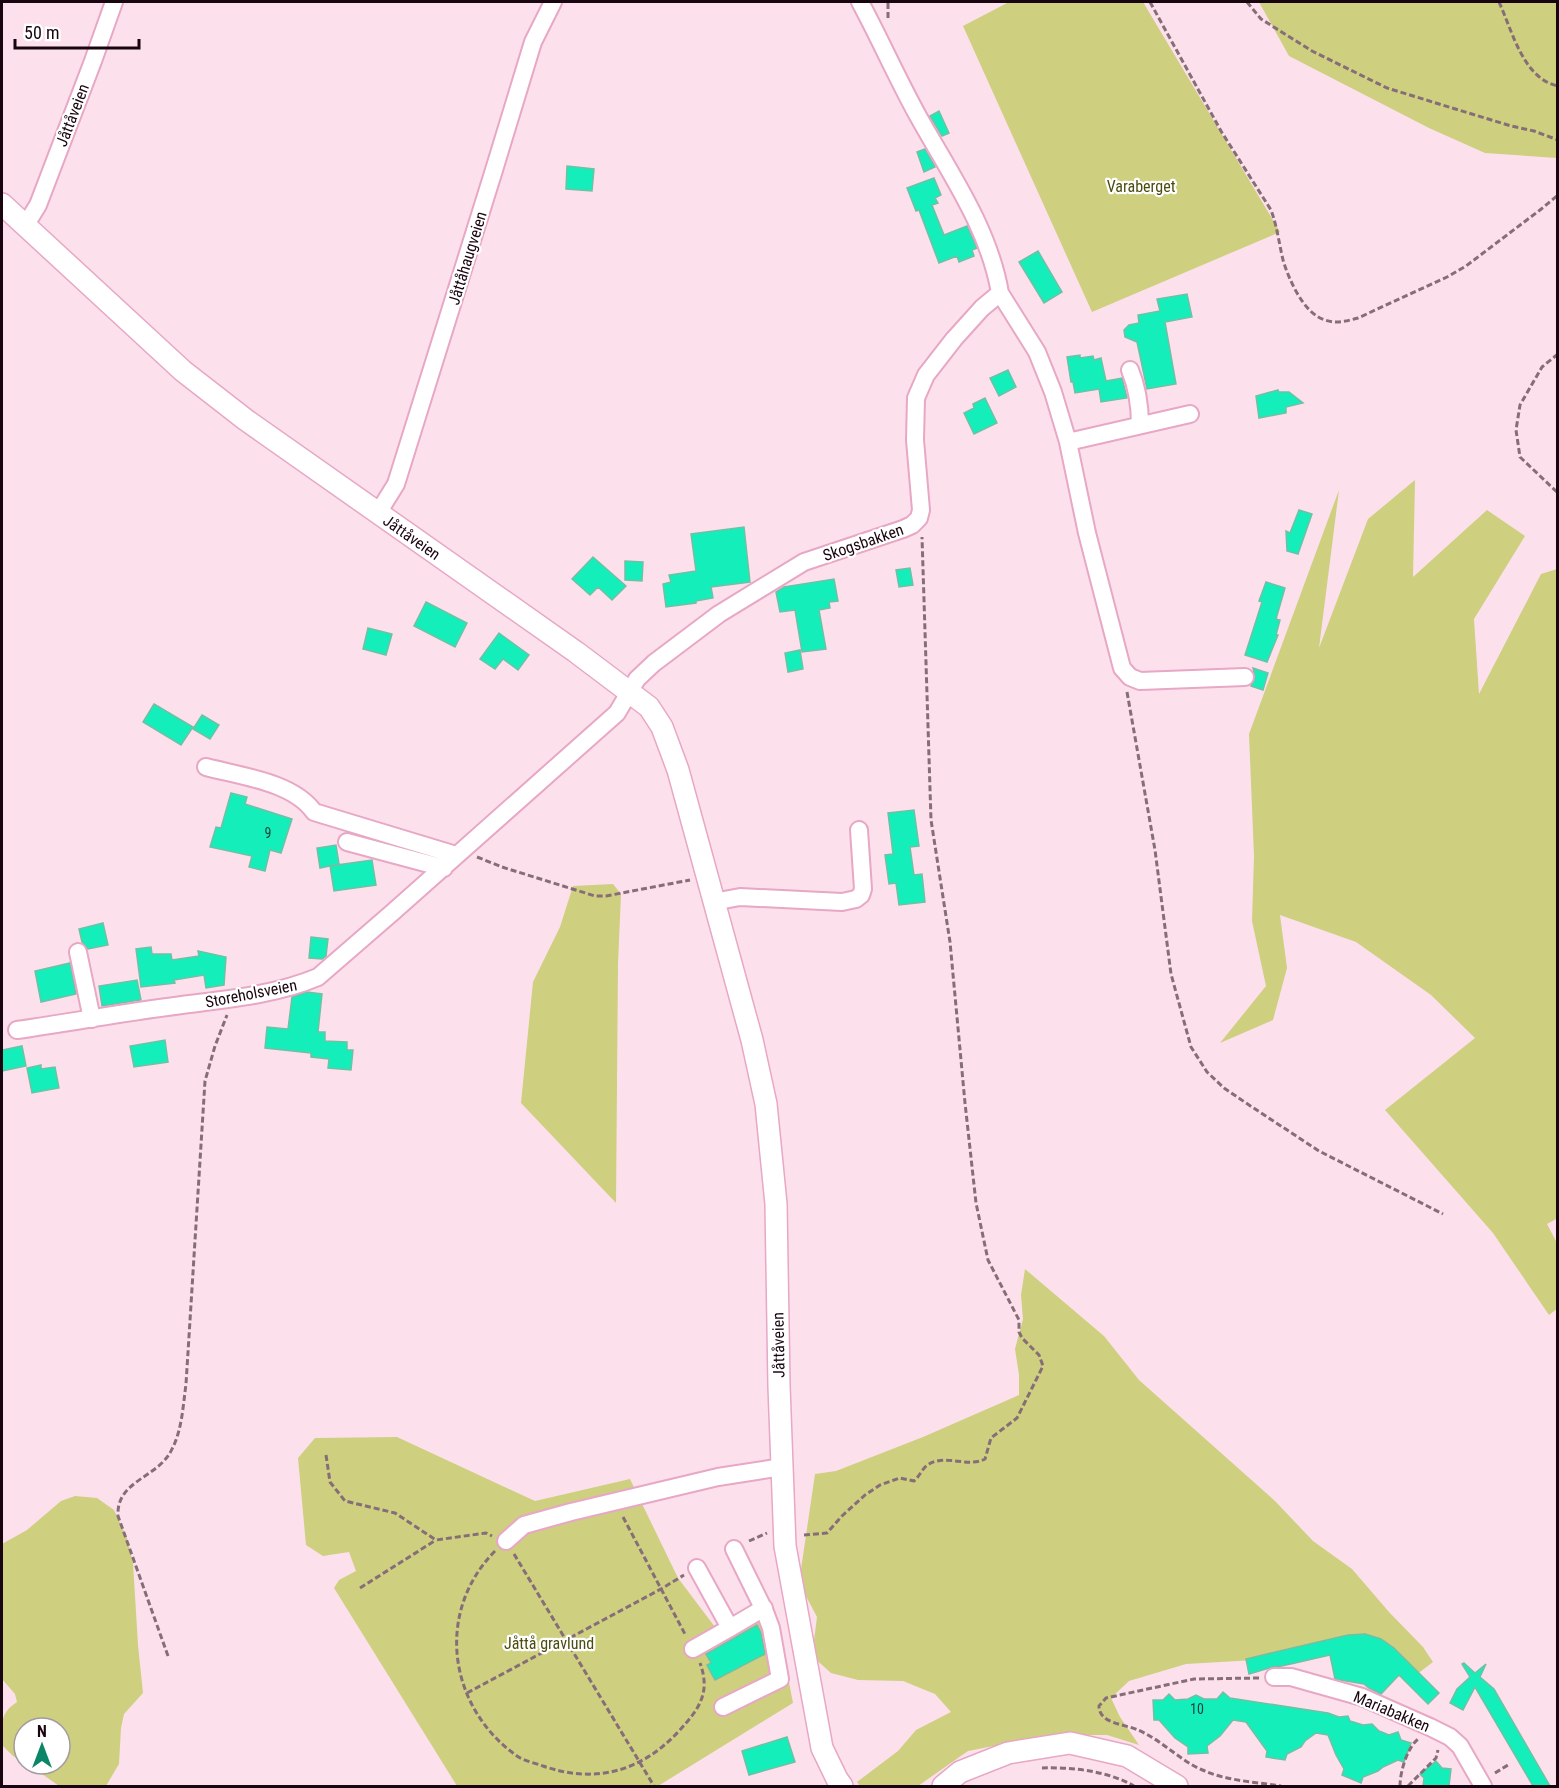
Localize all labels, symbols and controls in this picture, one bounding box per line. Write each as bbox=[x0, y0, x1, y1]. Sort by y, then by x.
scale bar bbox=[15, 12, 140, 50]
text: 50 m bbox=[24, 22, 59, 43]
street label: Jåttåveien bbox=[52, 81, 93, 149]
park label: Varaberget bbox=[1107, 177, 1176, 196]
street label: Jåttåhaugveien bbox=[444, 209, 491, 307]
street label: Jåttåveien bbox=[379, 511, 444, 564]
street label: Skogsbakken bbox=[820, 520, 906, 565]
house number: 9 bbox=[265, 825, 271, 841]
street label: Storeholsveien bbox=[204, 975, 299, 1012]
street label: Jåttåveien bbox=[768, 1312, 789, 1378]
park label: Jåttå gravlund bbox=[504, 1634, 594, 1653]
street label: Mariabakken bbox=[1351, 1687, 1433, 1736]
house number: 10 bbox=[1190, 1701, 1204, 1717]
north arrow bbox=[12, 1716, 72, 1776]
text: N bbox=[37, 1722, 47, 1741]

